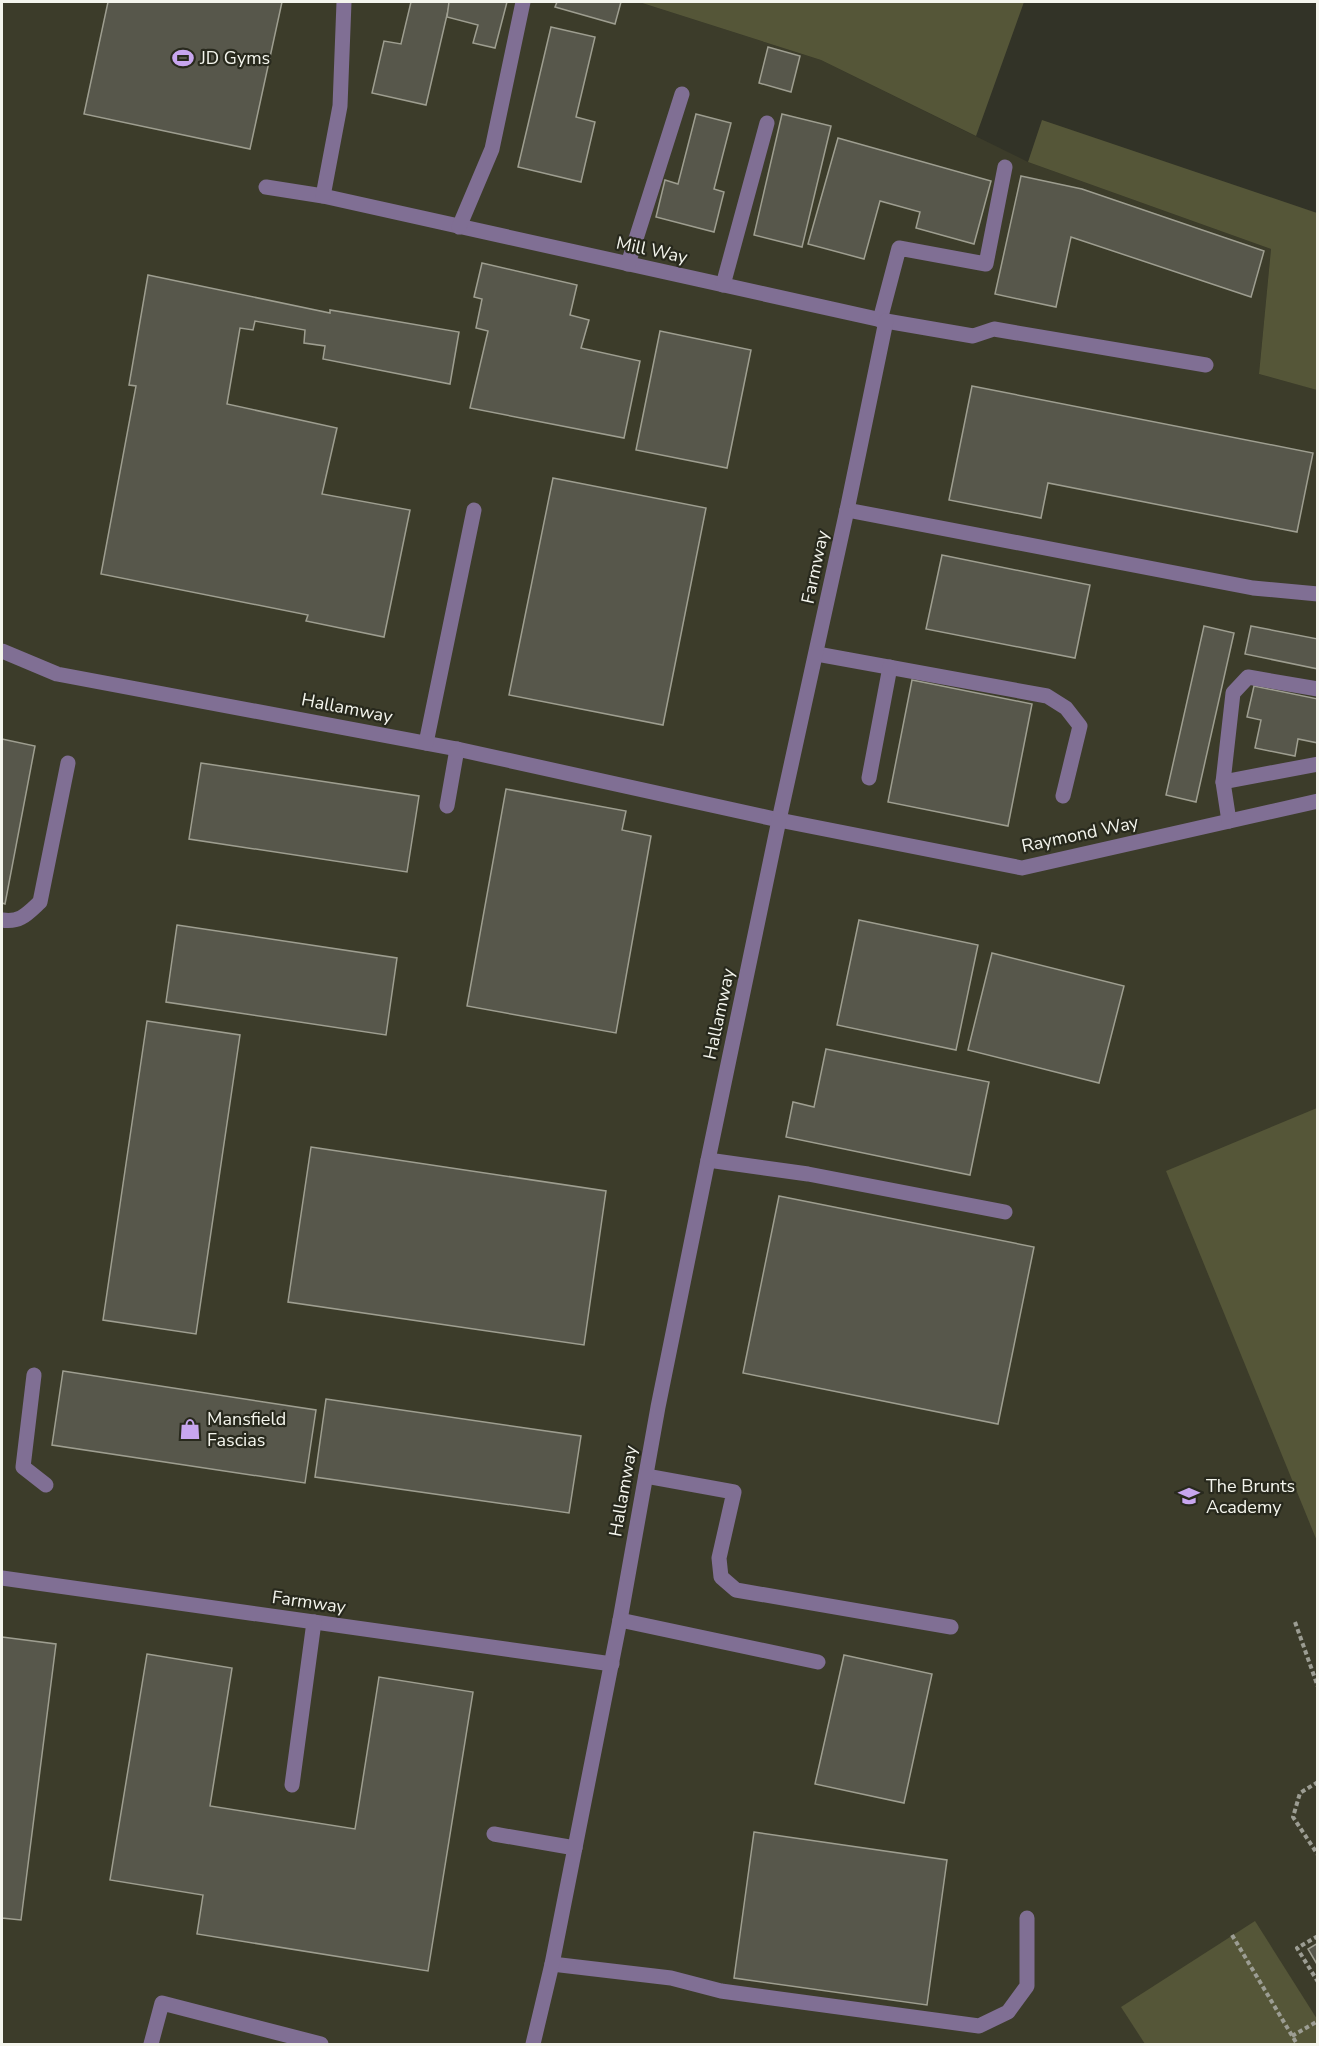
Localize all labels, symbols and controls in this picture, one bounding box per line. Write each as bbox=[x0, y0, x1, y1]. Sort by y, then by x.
sports icon: JD Gyms bbox=[171, 46, 195, 70]
place label: JD Gyms bbox=[199, 46, 270, 70]
street label: Mill Way bbox=[614, 231, 691, 269]
street label: Farmway bbox=[796, 527, 835, 606]
street label: Hallamway bbox=[299, 687, 395, 729]
street label: Raymond Way bbox=[1019, 810, 1141, 858]
street label: Hallamway bbox=[698, 966, 740, 1062]
place label: Mansfield Fascias bbox=[207, 1407, 286, 1452]
shop icon: Mansfield Fascias bbox=[178, 1417, 202, 1441]
street label: Hallamway bbox=[603, 1443, 643, 1539]
place label: The Brunts Academy bbox=[1206, 1474, 1295, 1519]
school or university icon: The Brunts Academy bbox=[1177, 1484, 1201, 1508]
street label: Farmway bbox=[270, 1585, 348, 1619]

